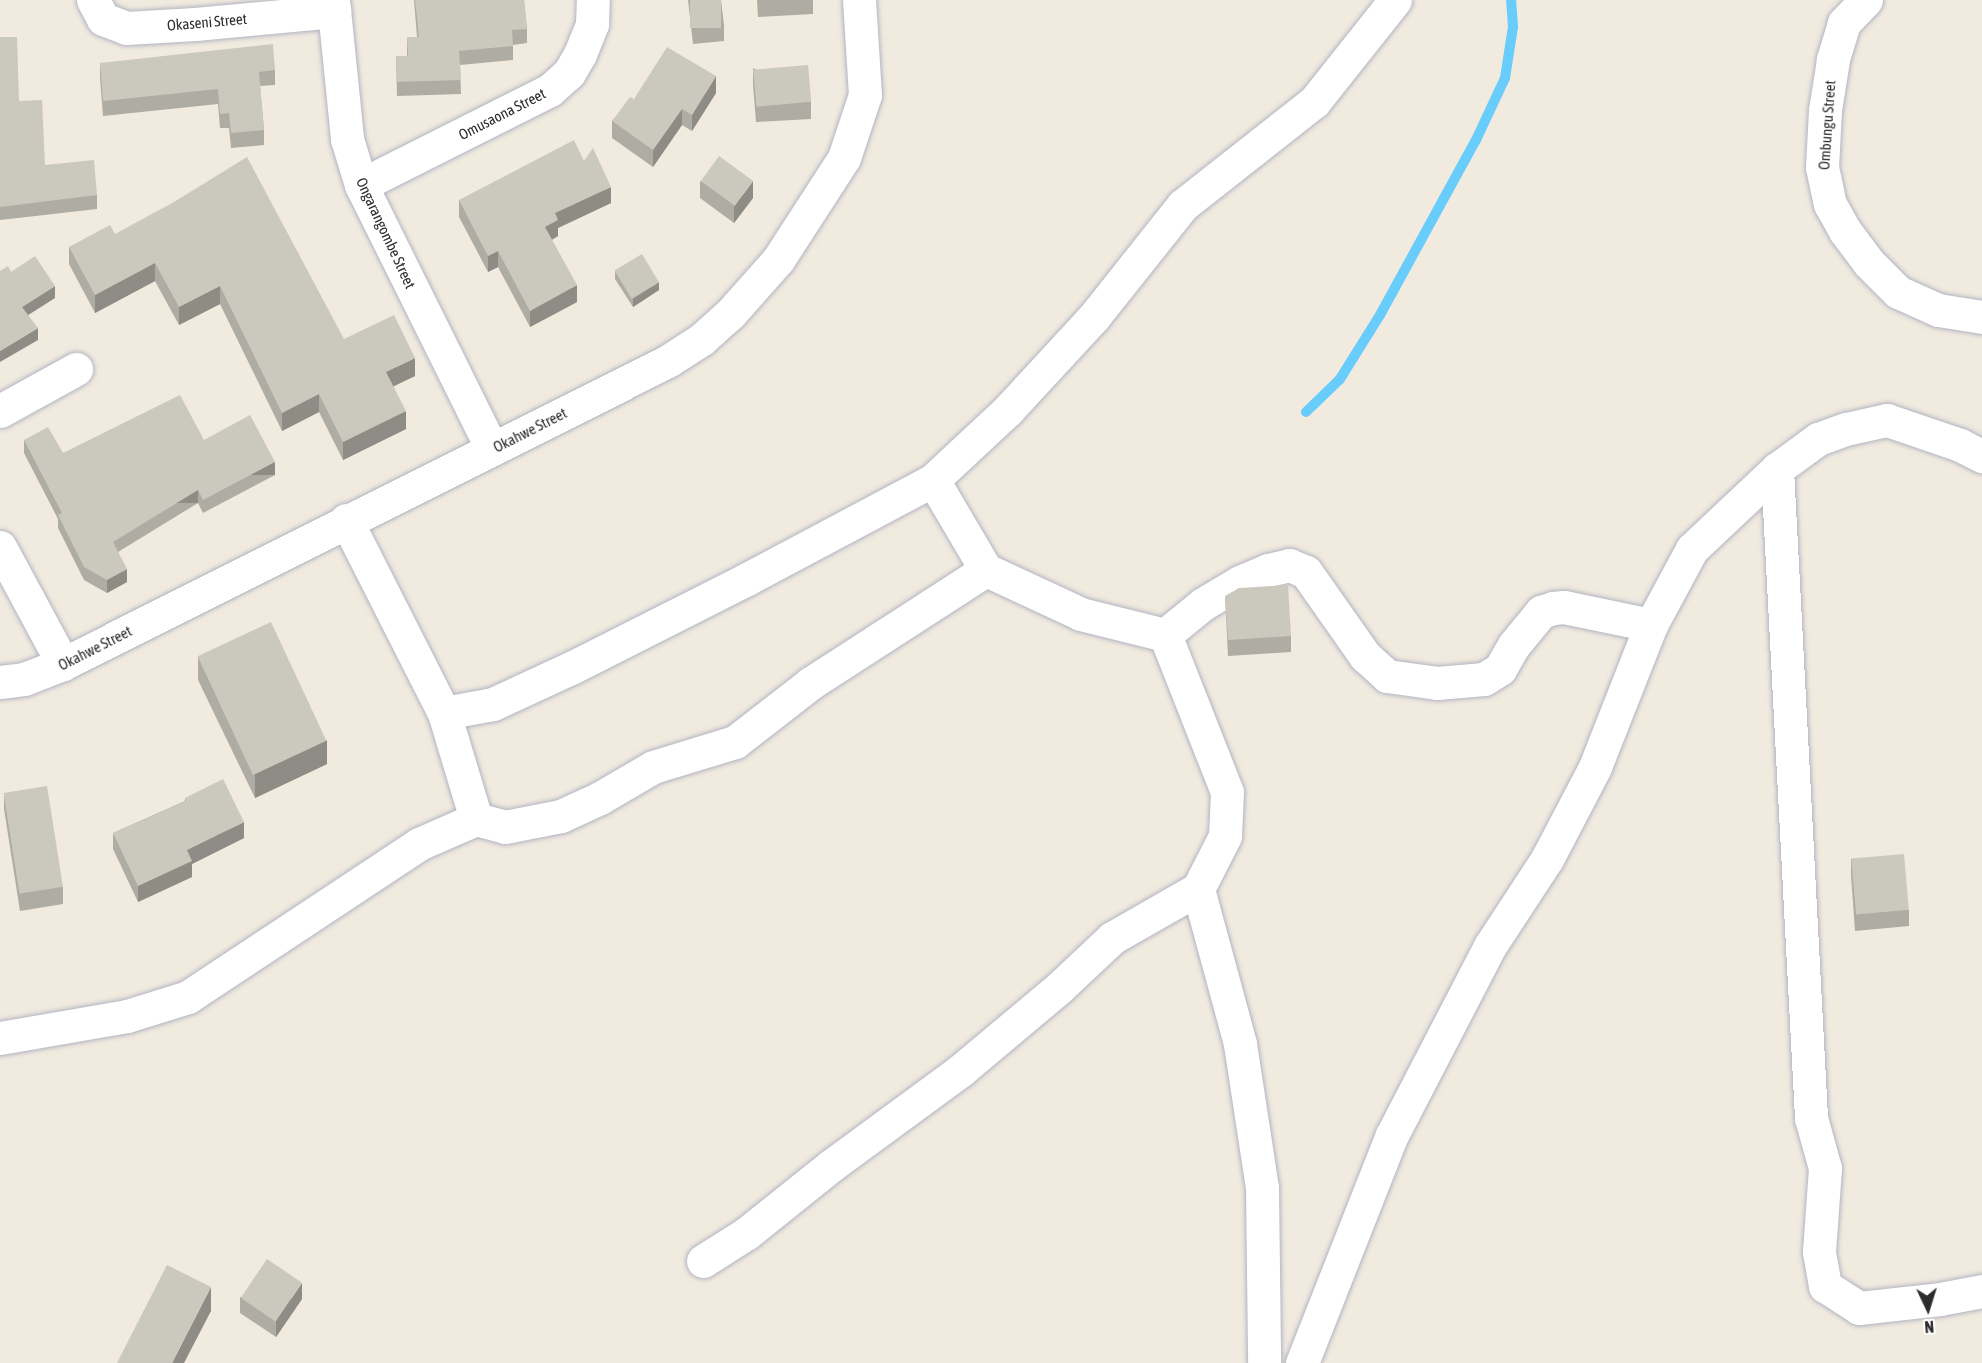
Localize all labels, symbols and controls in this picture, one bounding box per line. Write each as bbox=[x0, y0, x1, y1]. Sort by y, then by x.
street label: Okaseni Street bbox=[166, 10, 248, 34]
street label: Ombungu Street bbox=[1815, 80, 1839, 170]
street label: Omusaona Street bbox=[455, 84, 549, 144]
street label: Ongarangombe Street bbox=[352, 175, 420, 291]
street label: Okahwe Street bbox=[490, 404, 570, 456]
street label: Okahwe Street bbox=[55, 622, 135, 674]
north arrow bbox=[1898, 1279, 1958, 1339]
text: N bbox=[1924, 1318, 1935, 1336]

